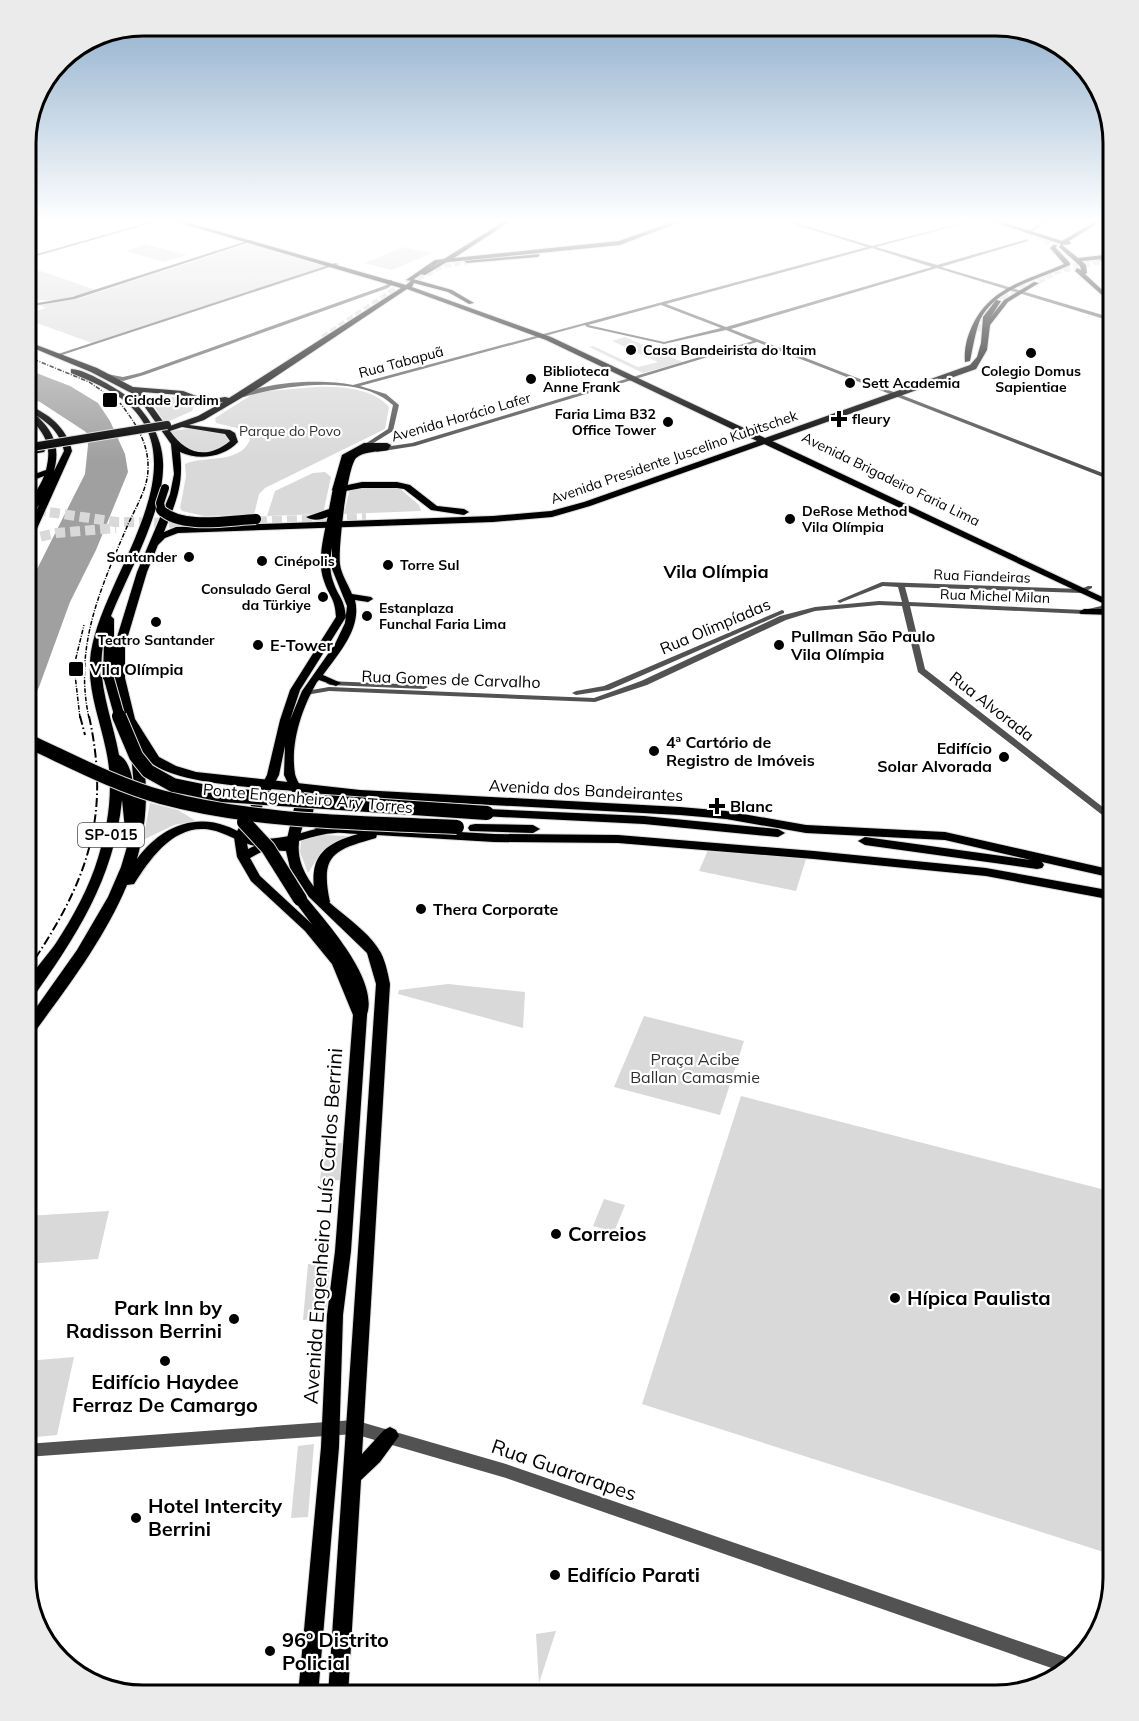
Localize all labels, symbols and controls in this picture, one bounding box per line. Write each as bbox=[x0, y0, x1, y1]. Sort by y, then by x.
place label: Casa Bandeirista do Itaim bbox=[643, 341, 816, 359]
street label: Rua Tabapuã bbox=[357, 342, 445, 382]
marker: Casa Bandeirista do Itaim bbox=[624, 343, 638, 357]
marker: Colegio Domus Sapientiae bbox=[1024, 346, 1038, 360]
place label: Biblioteca Anne Frank bbox=[543, 362, 620, 396]
place label: Colegio Domus Sapientiae bbox=[981, 362, 1081, 396]
marker: Biblioteca Anne Frank bbox=[524, 372, 538, 386]
place label: Sett Academia bbox=[862, 374, 960, 392]
marker: Sett Academia bbox=[843, 376, 857, 390]
street label: Avenida Horácio Lafer bbox=[389, 388, 534, 446]
marker: Cidade Jardim bbox=[101, 391, 119, 409]
place label: Cidade Jardim bbox=[124, 391, 219, 409]
place label: Faria Lima B32 Office Tower bbox=[555, 405, 656, 439]
street label: Avenida Presidente Juscelino Kubitschek bbox=[548, 406, 801, 508]
marker: fleury bbox=[830, 410, 848, 428]
place label: fleury bbox=[852, 410, 891, 428]
marker: Faria Lima B32 Office Tower bbox=[661, 415, 675, 429]
park label: Parque do Povo bbox=[239, 422, 341, 440]
street label: Avenida Brigadeiro Faria Lima bbox=[799, 428, 983, 530]
place label: DeRose Method Vila Olímpia bbox=[801, 502, 907, 536]
marker: DeRose Method Vila Olímpia bbox=[783, 512, 797, 526]
place label: Santander bbox=[107, 548, 177, 566]
marker: Santander bbox=[182, 550, 196, 564]
place label: Cinépolis bbox=[274, 552, 335, 570]
marker: Cinépolis bbox=[255, 554, 269, 568]
place label: Torre Sul bbox=[400, 556, 459, 574]
marker: Torre Sul bbox=[381, 558, 395, 572]
district label: Vila Olímpia bbox=[662, 560, 769, 583]
street label: Rua Fiandeiras bbox=[933, 565, 1031, 587]
place label: Consulado Geral da Türkiye bbox=[201, 580, 311, 614]
street label: Rua Michel Milan bbox=[940, 585, 1050, 607]
marker: Consulado Geral da Türkiye bbox=[316, 590, 330, 604]
street label: Rua Olimpíadas bbox=[657, 594, 773, 658]
place label: Estanplaza Funchal Faria Lima bbox=[379, 599, 506, 633]
marker: Estanplaza Funchal Faria Lima bbox=[360, 609, 374, 623]
marker: Teatro Santander bbox=[149, 615, 163, 629]
place label: Pullman São Paulo Vila Olímpia bbox=[790, 626, 935, 664]
place label: Teatro Santander bbox=[97, 631, 215, 649]
place label: E-Tower bbox=[270, 635, 333, 655]
marker: E-Tower bbox=[251, 638, 265, 652]
marker: Pullman São Paulo Vila Olímpia bbox=[772, 638, 786, 652]
place label: Vila Olímpia bbox=[89, 659, 184, 679]
marker: Vila Olímpia bbox=[67, 660, 85, 678]
street label: Rua Gomes de Carvalho bbox=[361, 666, 541, 692]
street label: Rua Alvorada bbox=[946, 667, 1038, 745]
place label: 4ª Cartório de Registro de Imóveis bbox=[666, 732, 815, 770]
place label: Edifício Solar Alvorada bbox=[877, 738, 992, 776]
marker: 4ª Cartório de Registro de Imóveis bbox=[647, 744, 661, 758]
marker: Edifício Solar Alvorada bbox=[997, 750, 1011, 764]
street label: Avenida dos Bandeirantes bbox=[488, 775, 684, 805]
street label: Ponte Engenheiro Ary Torres bbox=[202, 779, 414, 817]
place label: Blanc bbox=[730, 796, 773, 816]
marker: Blanc bbox=[708, 797, 726, 815]
road number: SP-015 bbox=[78, 823, 144, 847]
place label: Thera Corporate bbox=[433, 899, 558, 919]
marker: Thera Corporate bbox=[414, 902, 428, 916]
street label: Avenida Engenheiro Luís Carlos Berrini bbox=[298, 1047, 347, 1405]
park label: Praça Acibe Ballan Camasmie bbox=[630, 1049, 760, 1087]
place label: Correios bbox=[568, 1221, 646, 1246]
marker: Correios bbox=[549, 1227, 563, 1241]
place label: Hípica Paulista bbox=[907, 1285, 1051, 1310]
marker: Hípica Paulista bbox=[888, 1291, 902, 1305]
place label: Park Inn by Radisson Berrini bbox=[66, 1295, 222, 1343]
marker: Park Inn by Radisson Berrini bbox=[227, 1312, 241, 1326]
marker: Edifício Haydee Ferraz De Camargo bbox=[158, 1354, 172, 1368]
place label: Edifício Haydee Ferraz De Camargo bbox=[72, 1369, 258, 1417]
street label: Rua Guararapes bbox=[488, 1433, 640, 1506]
place label: Hotel Intercity Berrini bbox=[148, 1493, 282, 1541]
marker: Hotel Intercity Berrini bbox=[129, 1511, 143, 1525]
place label: Edifício Parati bbox=[567, 1562, 700, 1587]
marker: Edifício Parati bbox=[548, 1568, 562, 1582]
place label: 96º Distrito Policial bbox=[282, 1627, 389, 1675]
marker: 96º Distrito Policial bbox=[263, 1644, 277, 1658]

